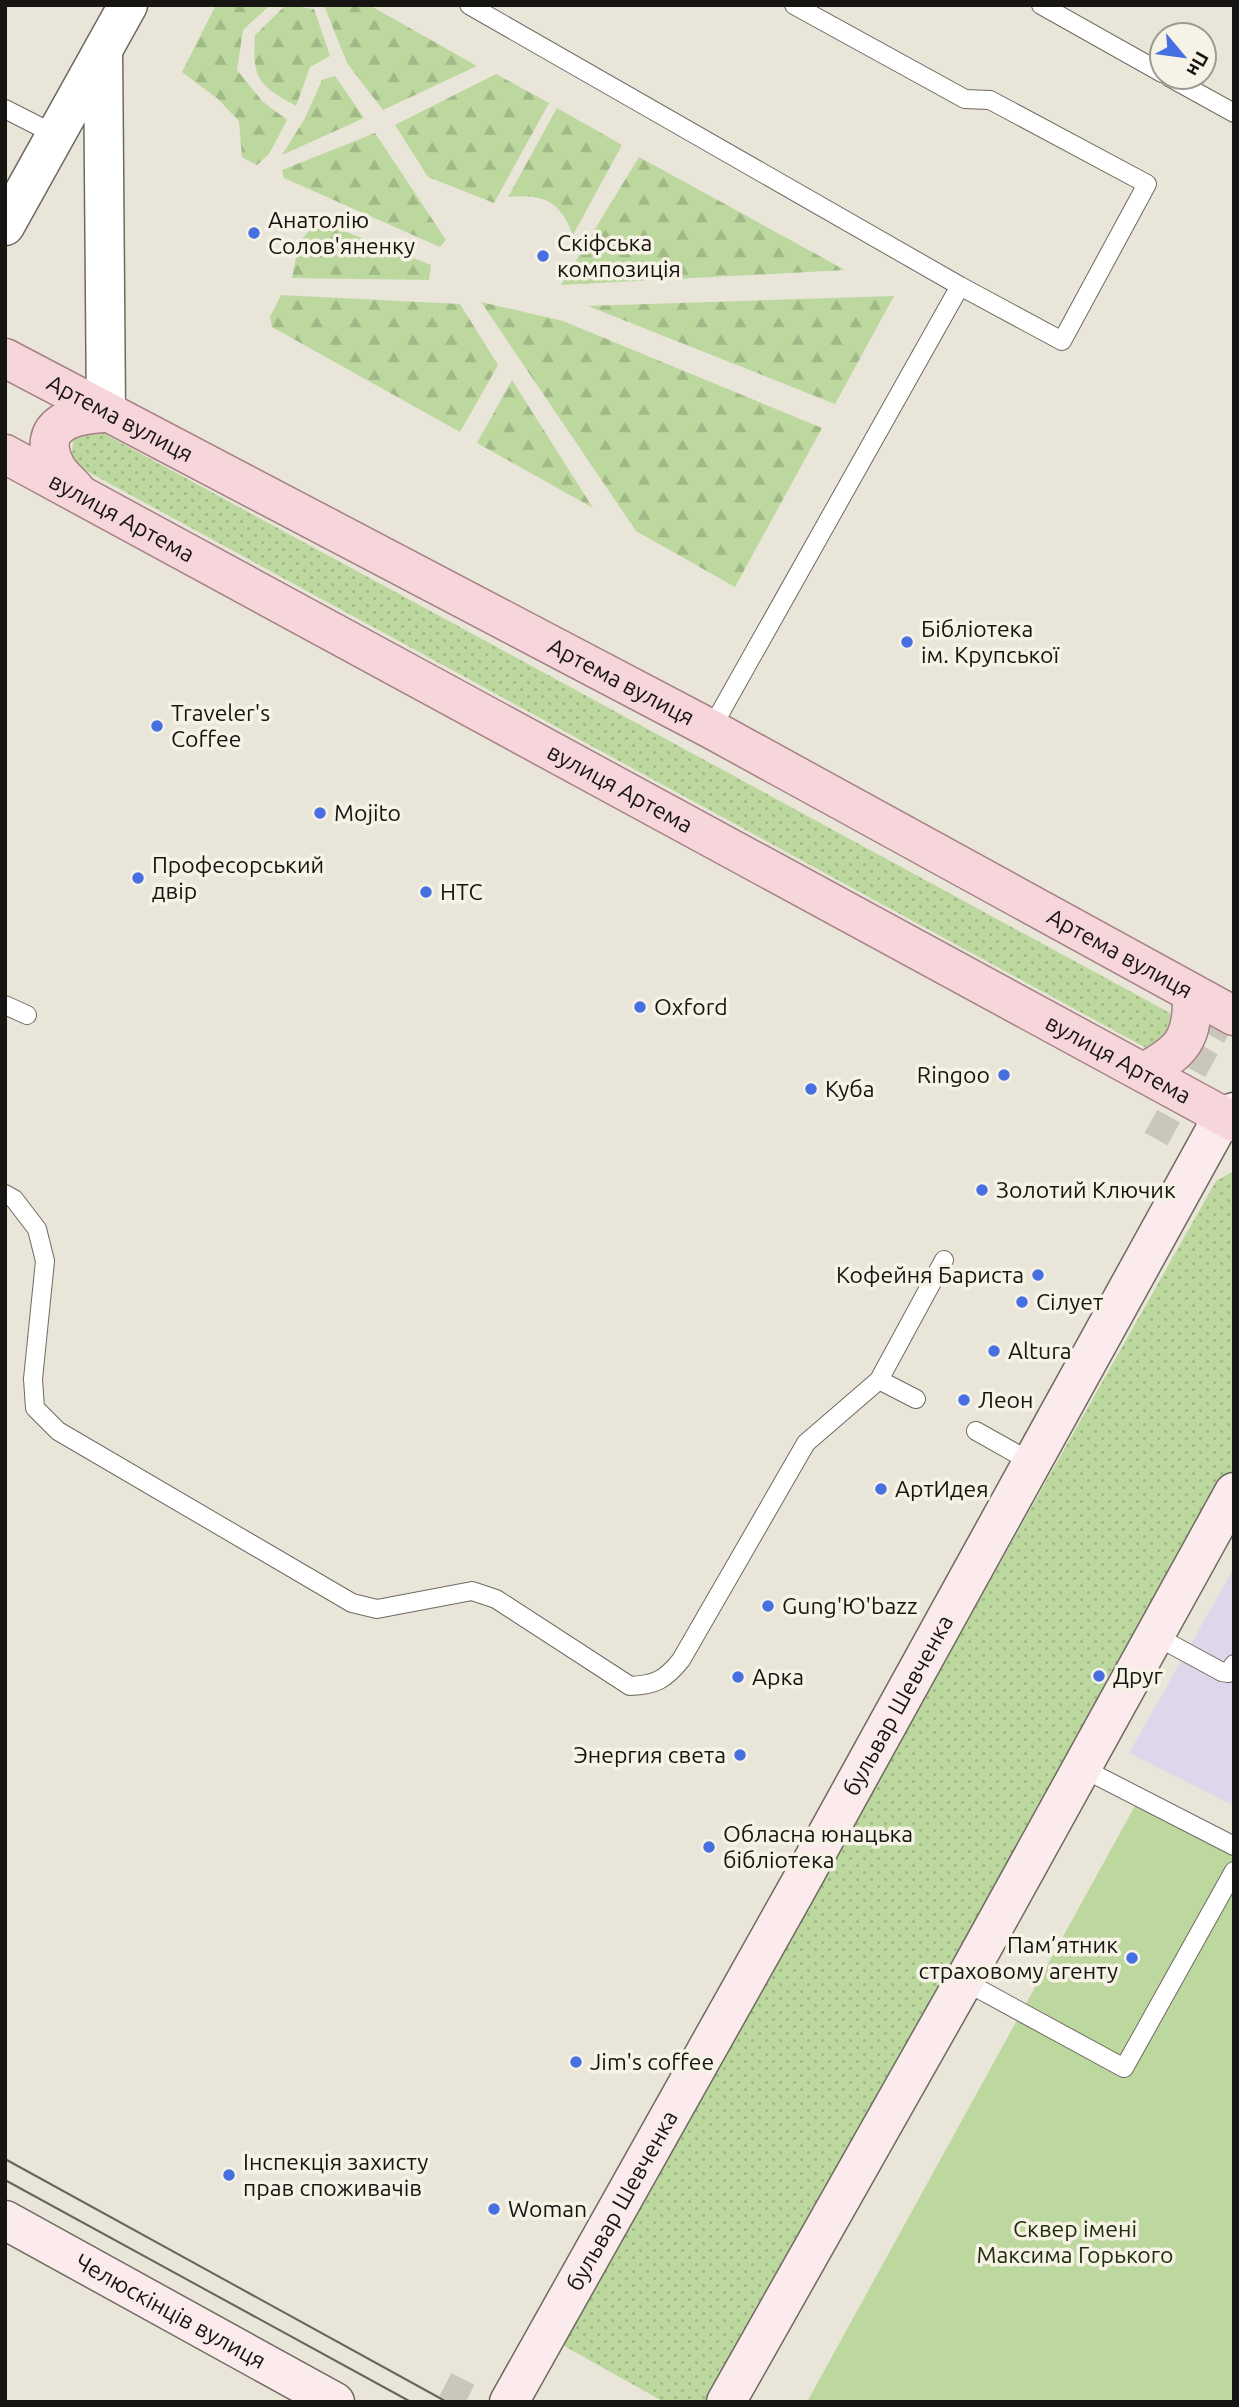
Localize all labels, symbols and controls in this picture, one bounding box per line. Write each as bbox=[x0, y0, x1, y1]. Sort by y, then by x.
north arrow bbox=[1148, 21, 1218, 91]
text: Пн bbox=[1182, 48, 1214, 80]
place label: Анатолію Солов'яненку bbox=[268, 207, 415, 258]
marker: Анатолію Солов'яненку bbox=[246, 225, 262, 241]
place label: Скіфська композиція bbox=[557, 230, 681, 281]
marker: Скіфська композиція bbox=[535, 248, 551, 264]
street label: Артема вулиця bbox=[43, 369, 198, 467]
street label: вулиця Артема bbox=[45, 468, 199, 567]
place label: Бібліотека ім. Крупської bbox=[921, 616, 1059, 667]
street label: Артема вулиця bbox=[544, 633, 699, 730]
marker: Бібліотека ім. Крупської bbox=[899, 634, 915, 650]
place label: Traveler's Coffee bbox=[171, 700, 270, 751]
marker: Traveler's Coffee bbox=[149, 718, 165, 734]
street label: вулиця Артема bbox=[543, 738, 697, 837]
place label: Mojito bbox=[334, 800, 401, 825]
marker: Mojito bbox=[312, 805, 328, 821]
place label: Професорський двір bbox=[152, 852, 324, 903]
marker: Професорський двір bbox=[130, 870, 146, 886]
place label: HTC bbox=[440, 879, 483, 904]
marker: HTC bbox=[418, 884, 434, 900]
street label: Артема вулиця bbox=[1043, 903, 1197, 1003]
place label: Oxford bbox=[654, 994, 728, 1019]
marker: Oxford bbox=[632, 999, 648, 1015]
street label: вулиця Артема bbox=[1042, 1009, 1195, 1108]
place label: Ringoo bbox=[917, 1062, 990, 1087]
marker: Ringoo bbox=[996, 1067, 1012, 1083]
place label: Куба bbox=[825, 1076, 875, 1101]
marker: Куба bbox=[803, 1081, 819, 1097]
place label: Золотий Ключик bbox=[996, 1177, 1176, 1202]
marker: Золотий Ключик bbox=[974, 1182, 990, 1198]
place label: Кофейня Бариста bbox=[836, 1262, 1024, 1287]
marker: Кофейня Бариста bbox=[1030, 1267, 1046, 1283]
place label: Сілует bbox=[1036, 1289, 1103, 1314]
marker: Сілует bbox=[1014, 1294, 1030, 1310]
place label: Altura bbox=[1008, 1338, 1072, 1363]
marker: Altura bbox=[986, 1343, 1002, 1359]
place label: Леон bbox=[978, 1387, 1034, 1412]
marker: Леон bbox=[956, 1392, 972, 1408]
place label: АртИдея bbox=[895, 1476, 989, 1501]
marker: АртИдея bbox=[873, 1481, 889, 1497]
place label: Gung'Ю'bazz bbox=[782, 1593, 917, 1618]
marker: Gung'Ю'bazz bbox=[760, 1598, 776, 1614]
street label: бульвар Шевченка bbox=[838, 1610, 958, 1800]
place label: Друг bbox=[1113, 1663, 1163, 1688]
place label: Арка bbox=[752, 1664, 804, 1689]
marker: Друг bbox=[1091, 1668, 1107, 1684]
marker: Арка bbox=[730, 1669, 746, 1685]
place label: Энергия света bbox=[574, 1742, 726, 1767]
marker: Энергия света bbox=[732, 1747, 748, 1763]
place label: Обласна юнацька бібліотека bbox=[723, 1821, 913, 1872]
marker: Обласна юнацька бібліотека bbox=[701, 1839, 717, 1855]
place label: Пам’ятник страховому агенту bbox=[918, 1932, 1118, 1983]
marker: Пам’ятник страховому агенту bbox=[1124, 1950, 1140, 1966]
place label: Jim's coffee bbox=[590, 2049, 714, 2074]
marker: Jim's coffee bbox=[568, 2054, 584, 2070]
street label: бульвар Шевченка bbox=[561, 2106, 682, 2295]
place label: Інспекція захисту прав споживачів bbox=[243, 2149, 428, 2200]
marker: Інспекція захисту прав споживачів bbox=[221, 2167, 237, 2183]
place label: Woman bbox=[508, 2196, 587, 2221]
marker: Woman bbox=[486, 2201, 502, 2217]
park label: Сквер імені Максима Горького bbox=[977, 2216, 1173, 2267]
street label: Челюскінців вулиця bbox=[71, 2248, 270, 2373]

